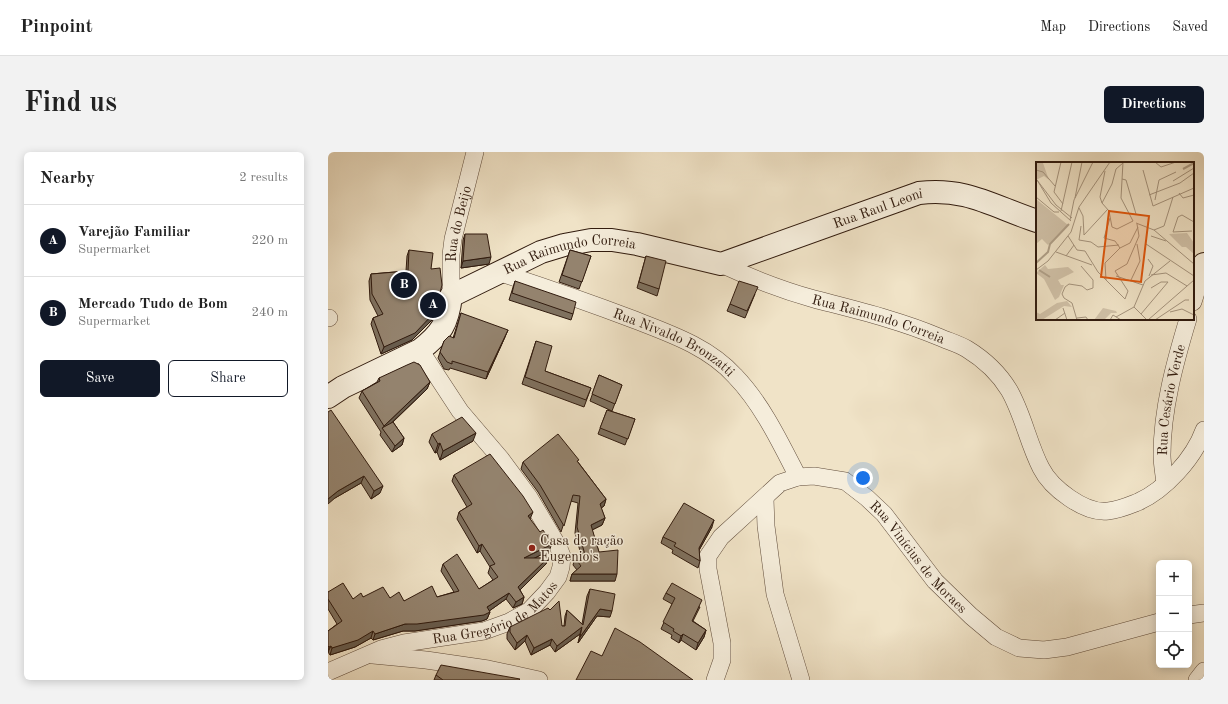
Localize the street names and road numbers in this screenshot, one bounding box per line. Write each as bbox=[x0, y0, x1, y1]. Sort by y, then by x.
street label: Rua do Beijo bbox=[445, 184, 474, 262]
street label: Rua Raul Leoni bbox=[831, 187, 924, 231]
street label: Rua Raimundo Correia bbox=[501, 234, 637, 277]
street label: Rua Raimundo Correia bbox=[810, 293, 947, 347]
street label: Rua Nivaldo Bronzatti bbox=[611, 306, 737, 379]
street label: Rua Cesário Verde bbox=[1156, 343, 1188, 456]
street label: Rua Vinícius de Moraes bbox=[867, 498, 969, 616]
street label: Rua Gregório de Matos bbox=[431, 579, 561, 647]

